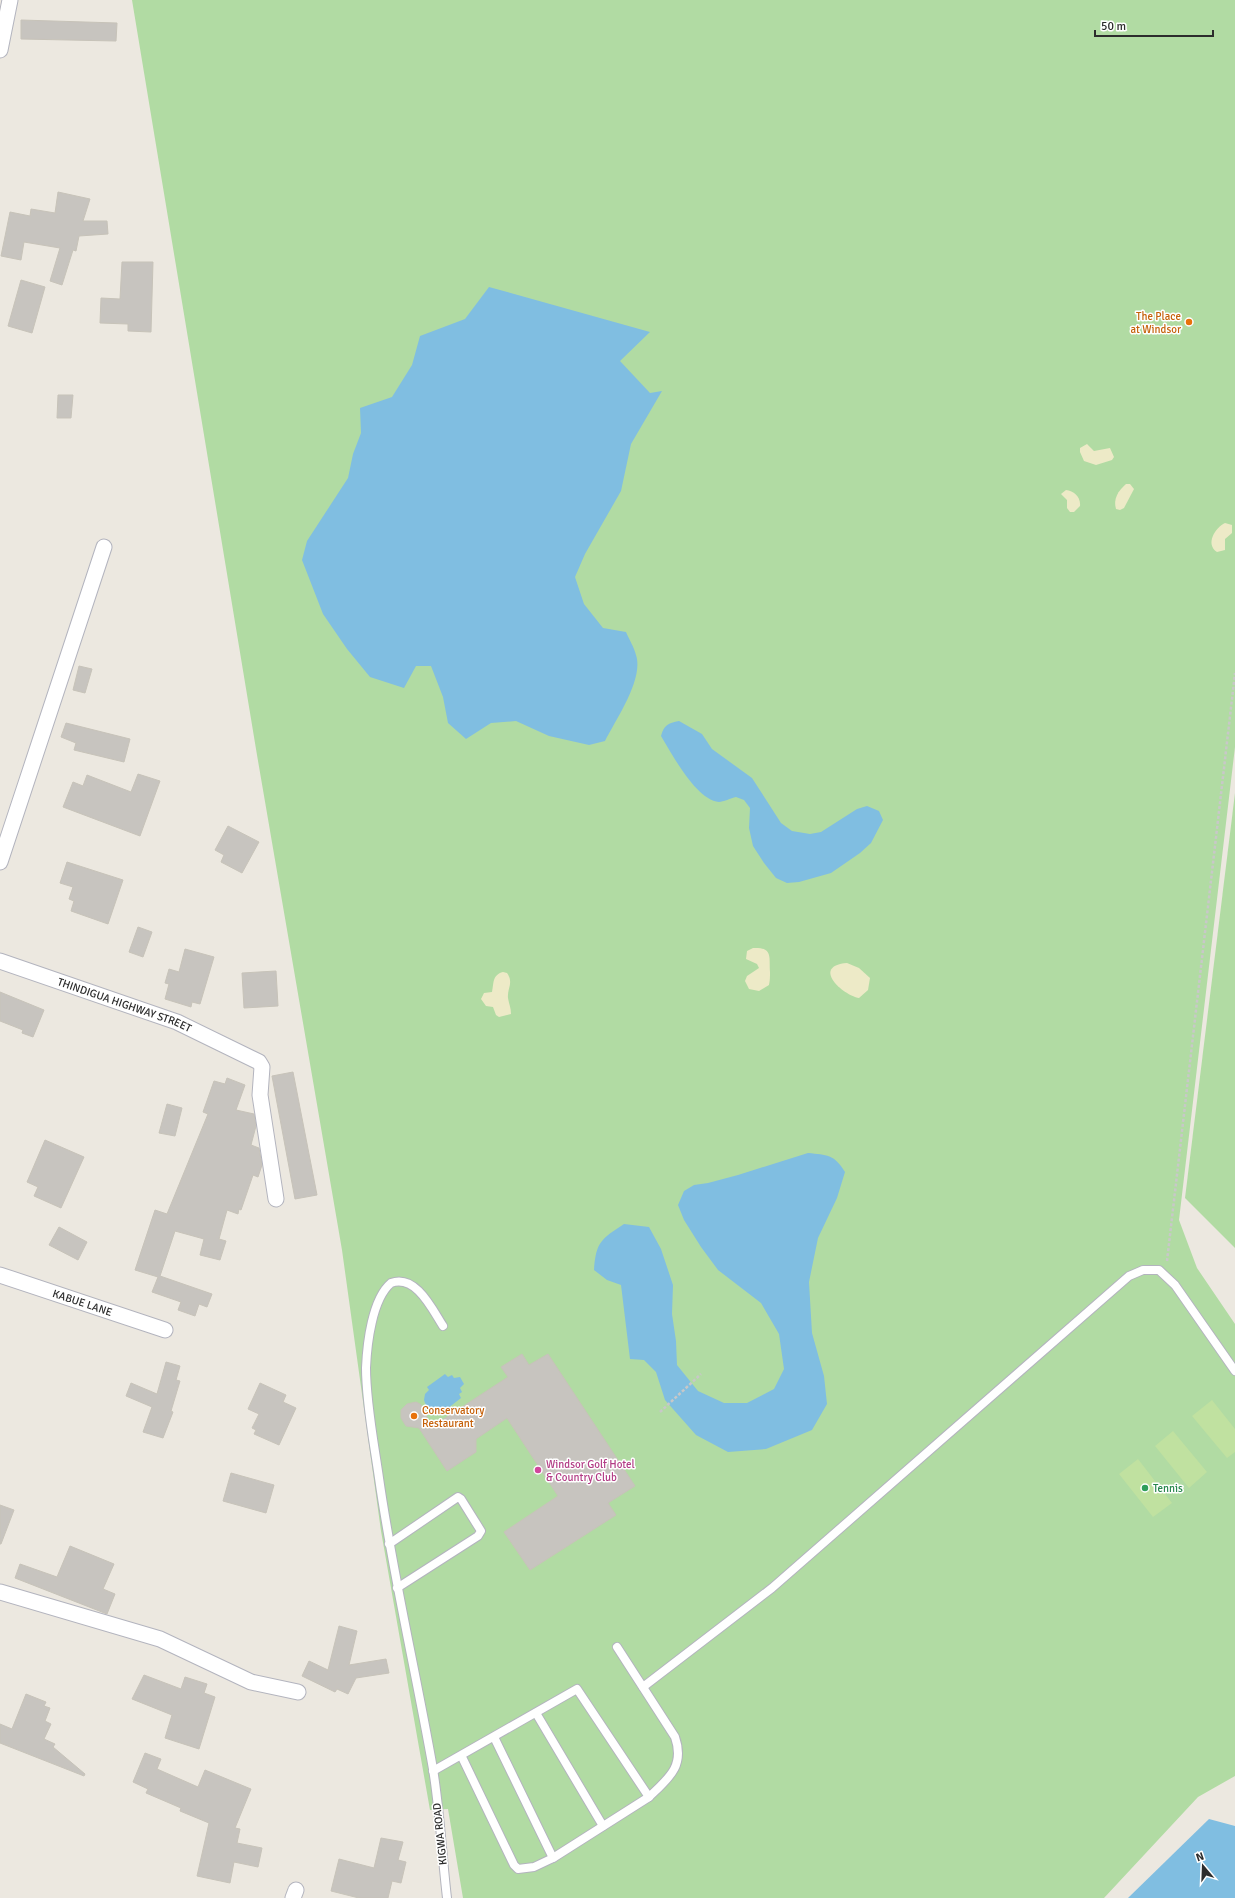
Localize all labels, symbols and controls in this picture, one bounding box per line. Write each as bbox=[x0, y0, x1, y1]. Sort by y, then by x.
scale bar bbox=[1095, 12, 1213, 38]
text: 50 m bbox=[1101, 19, 1126, 34]
place label: The Place at Windsor bbox=[1131, 310, 1181, 336]
marker: The Place at Windsor bbox=[1184, 317, 1194, 327]
street label: THINDIGUA HIGHWAY STREET bbox=[56, 975, 194, 1035]
street label: KABUE LANE bbox=[51, 1287, 114, 1318]
place label: Conservatory Restaurant bbox=[422, 1404, 485, 1430]
marker: Conservatory Restaurant bbox=[409, 1411, 419, 1421]
place label: Windsor Golf Hotel & Country Club bbox=[546, 1458, 635, 1484]
marker: Windsor Golf Hotel & Country Club bbox=[533, 1465, 543, 1475]
place label: Tennis bbox=[1153, 1482, 1183, 1495]
marker: Tennis bbox=[1140, 1483, 1150, 1493]
street label: KIGWA ROAD bbox=[430, 1802, 450, 1866]
north arrow bbox=[1183, 1846, 1223, 1886]
text: N bbox=[1194, 1850, 1206, 1864]

